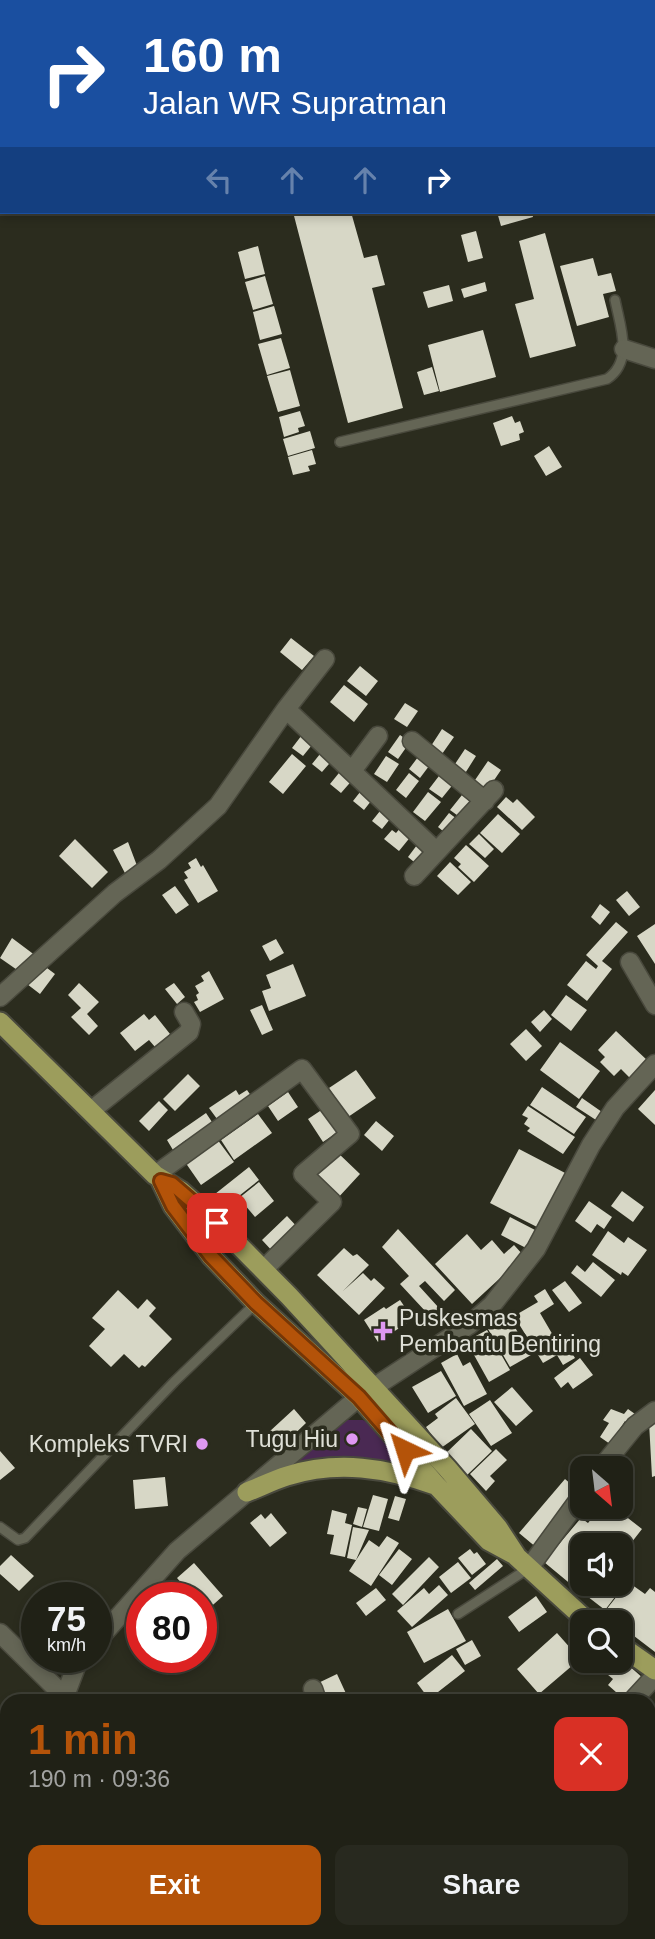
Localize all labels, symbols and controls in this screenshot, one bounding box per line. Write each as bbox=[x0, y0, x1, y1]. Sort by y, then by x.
icon: right bbox=[28, 28, 119, 119]
text: 160 m bbox=[143, 28, 282, 82]
text: Jalan WR Supratman bbox=[143, 85, 447, 121]
icon: left bbox=[200, 161, 238, 199]
icon: ahead bbox=[273, 161, 311, 199]
icon: ahead bbox=[346, 161, 384, 199]
icon: right bbox=[419, 161, 457, 199]
pin bbox=[187, 1193, 247, 1253]
icon: arrive bbox=[198, 1204, 236, 1242]
place label: Puskesmas Pembantu Bentiring bbox=[399, 1305, 601, 1357]
marker: Puskesmas Pembantu Bentiring bbox=[373, 1321, 393, 1341]
position arrow bbox=[368, 1413, 442, 1487]
place label: Tugu Hiu bbox=[246, 1426, 338, 1452]
place label: Kompleks TVRI bbox=[29, 1431, 188, 1457]
marker: Tugu Hiu bbox=[344, 1431, 360, 1447]
marker: Kompleks TVRI bbox=[194, 1436, 210, 1452]
north arrow bbox=[570, 1456, 634, 1519]
map controls bbox=[570, 1456, 633, 1673]
button: sound bbox=[570, 1533, 633, 1596]
speed limit sign: 80 bbox=[126, 1582, 217, 1673]
text: 75 bbox=[47, 1599, 86, 1638]
button: search bbox=[570, 1610, 633, 1673]
text: km/h bbox=[47, 1635, 86, 1655]
text: 1 min bbox=[28, 1716, 138, 1763]
button: close bbox=[554, 1717, 628, 1791]
text: 190 m · 09:36 bbox=[28, 1766, 170, 1792]
button: Exit bbox=[28, 1845, 321, 1925]
button: Share bbox=[335, 1845, 628, 1925]

